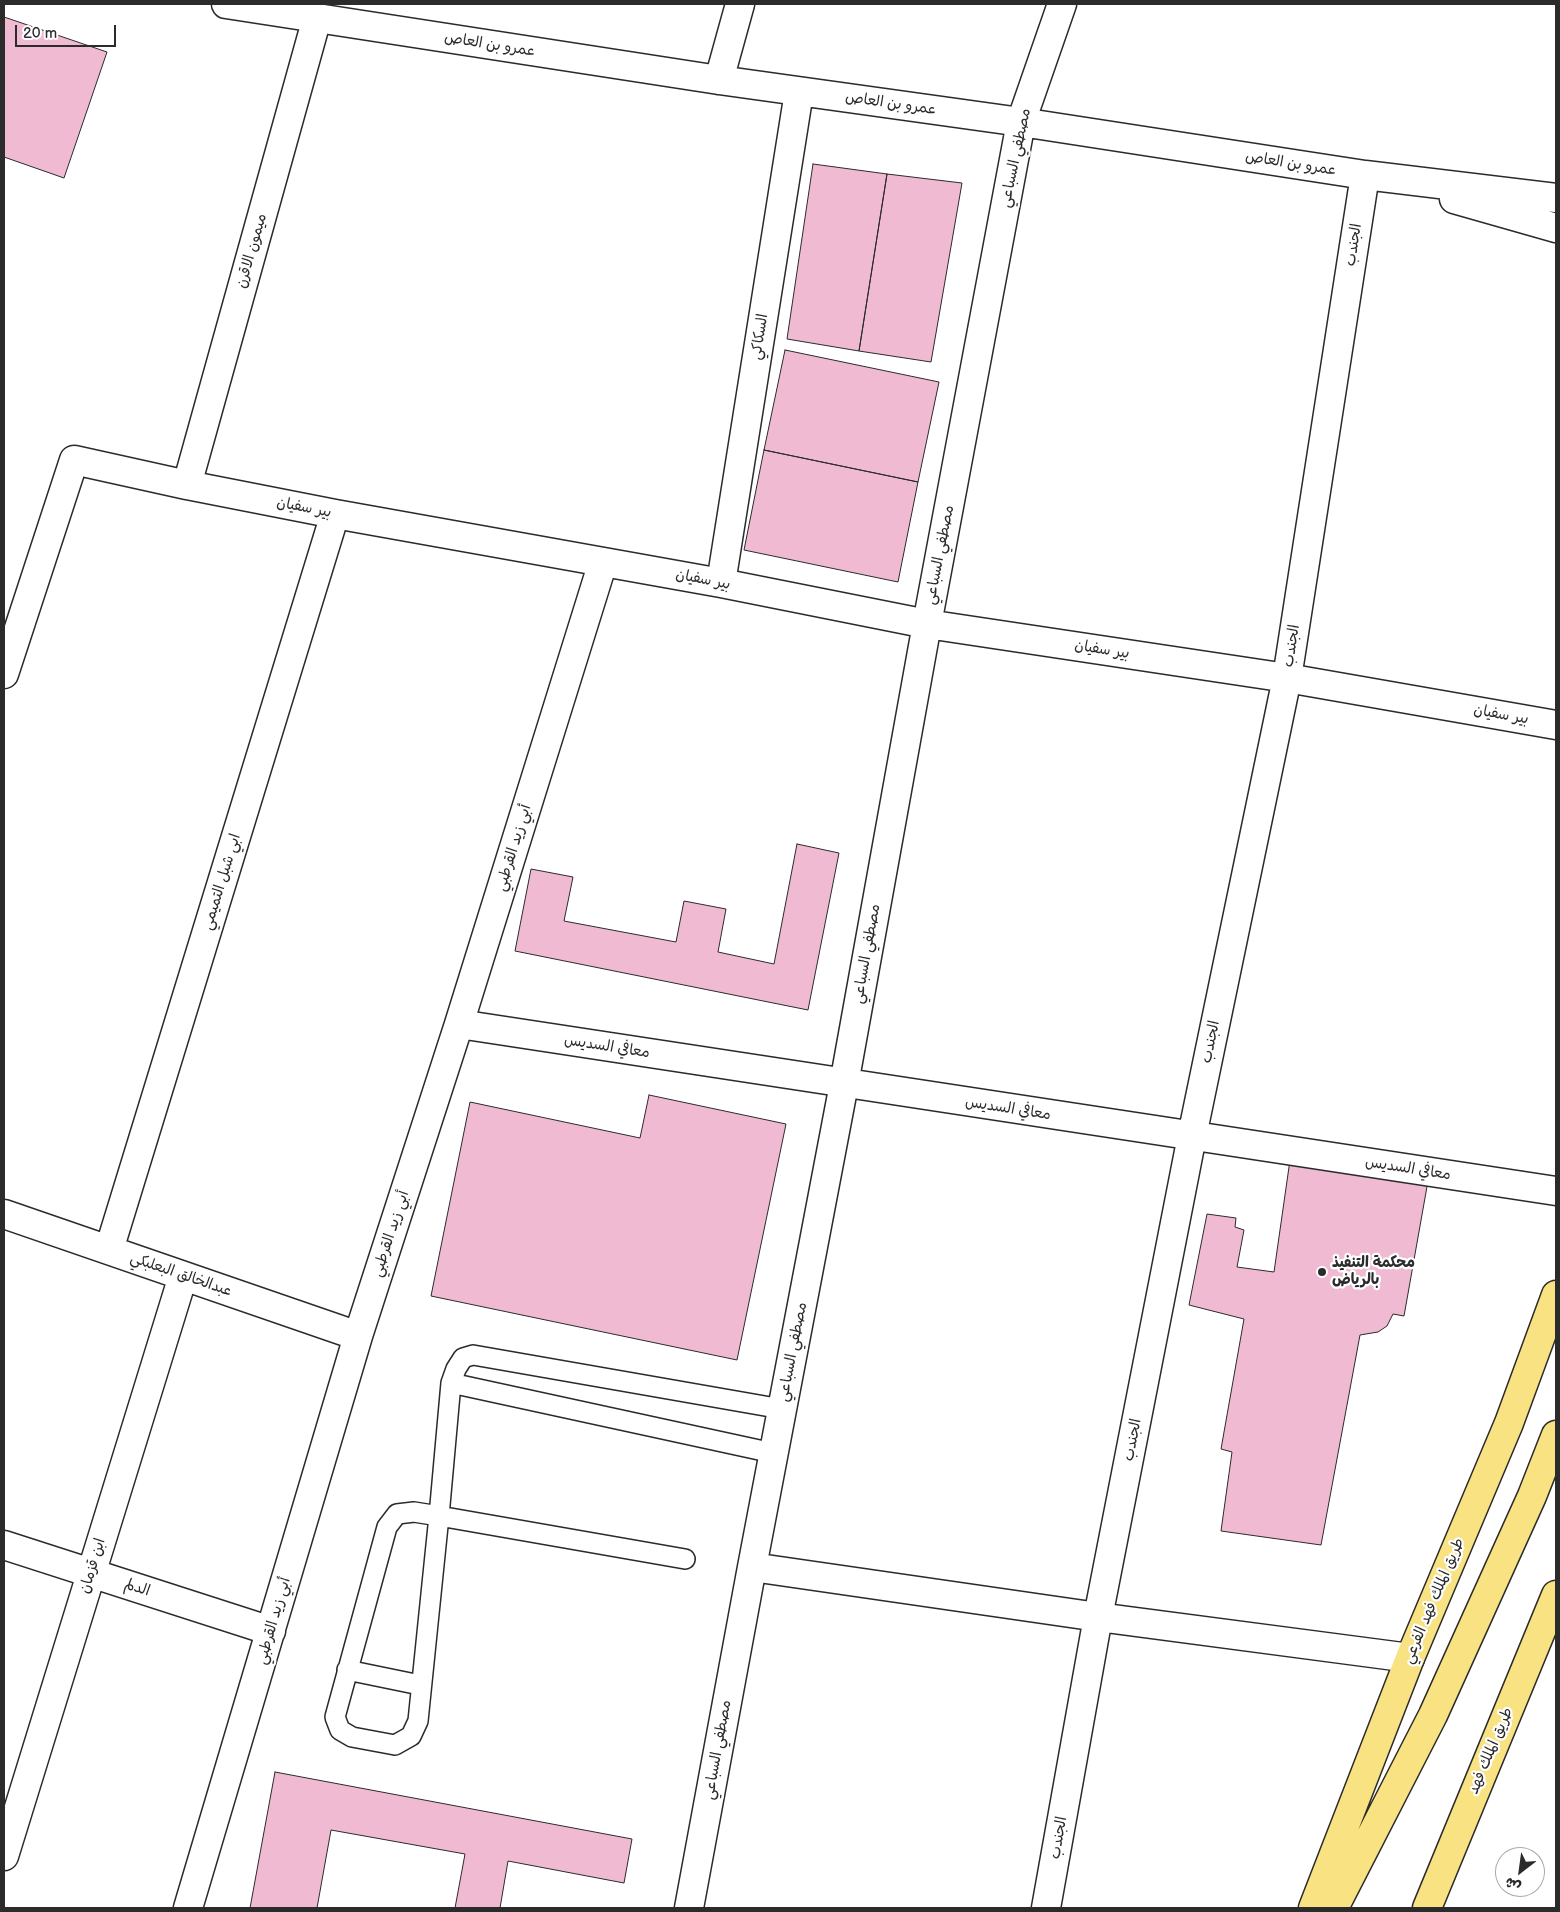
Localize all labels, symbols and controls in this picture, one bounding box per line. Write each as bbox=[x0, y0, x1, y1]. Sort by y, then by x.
scale bar bbox=[18, 15, 119, 47]
text: 20 m bbox=[23, 24, 57, 43]
street label: عمرو بن العاص bbox=[443, 29, 537, 61]
street label: عمرو بن العاص bbox=[844, 89, 938, 119]
street label: مصطفي السباعي bbox=[997, 107, 1035, 209]
street label: عمرو بن العاص bbox=[1244, 148, 1338, 180]
street label: ميمون الاقرن bbox=[233, 211, 271, 291]
street label: الجندب bbox=[1342, 222, 1366, 268]
street label: السكاكي bbox=[747, 313, 773, 361]
street label: بير سفيان bbox=[275, 494, 333, 522]
street label: مصطفي السباعي bbox=[922, 504, 958, 606]
street label: بير سفيان bbox=[674, 566, 732, 594]
street label: الجندب bbox=[1280, 623, 1304, 669]
street label: بير سفيان bbox=[1073, 637, 1131, 663]
street label: بير سفيان bbox=[1472, 701, 1530, 729]
street label: أبي زيد القرطبي bbox=[492, 802, 536, 894]
street label: ابي شبل التميمي bbox=[199, 832, 245, 932]
street label: مصطفي السباعي bbox=[849, 903, 885, 1005]
street label: الجندب bbox=[1198, 1019, 1224, 1065]
street label: معافي السديس bbox=[563, 1031, 651, 1063]
street label: معافي السديس bbox=[964, 1093, 1052, 1125]
street label: معافي السديس bbox=[1364, 1153, 1452, 1185]
street label: أبي زيد القرطبي bbox=[369, 1189, 413, 1279]
street label: عبدالخالق البعلبكي bbox=[128, 1249, 234, 1301]
place label: محكمة التنفيذ بالرياض bbox=[1332, 1254, 1415, 1289]
marker: محكمة التنفيذ بالرياض bbox=[1316, 1266, 1328, 1278]
street label: مصطفي السباعي bbox=[775, 1301, 811, 1403]
street label: الجندب bbox=[1120, 1417, 1146, 1463]
street label: طريق الملك فهد الفرعي bbox=[1399, 1535, 1469, 1667]
street label: ابن قزمان bbox=[76, 1536, 110, 1596]
street label: الدلم bbox=[122, 1575, 152, 1601]
street label: أبي زيد القرطبي bbox=[253, 1575, 295, 1667]
street label: مصطفي السباعي bbox=[700, 1699, 736, 1801]
street label: طريق الملك فهد bbox=[1465, 1705, 1517, 1797]
street label: الجندب bbox=[1046, 1815, 1072, 1861]
north arrow bbox=[1495, 1847, 1545, 1897]
text: ش bbox=[1502, 1873, 1524, 1896]

